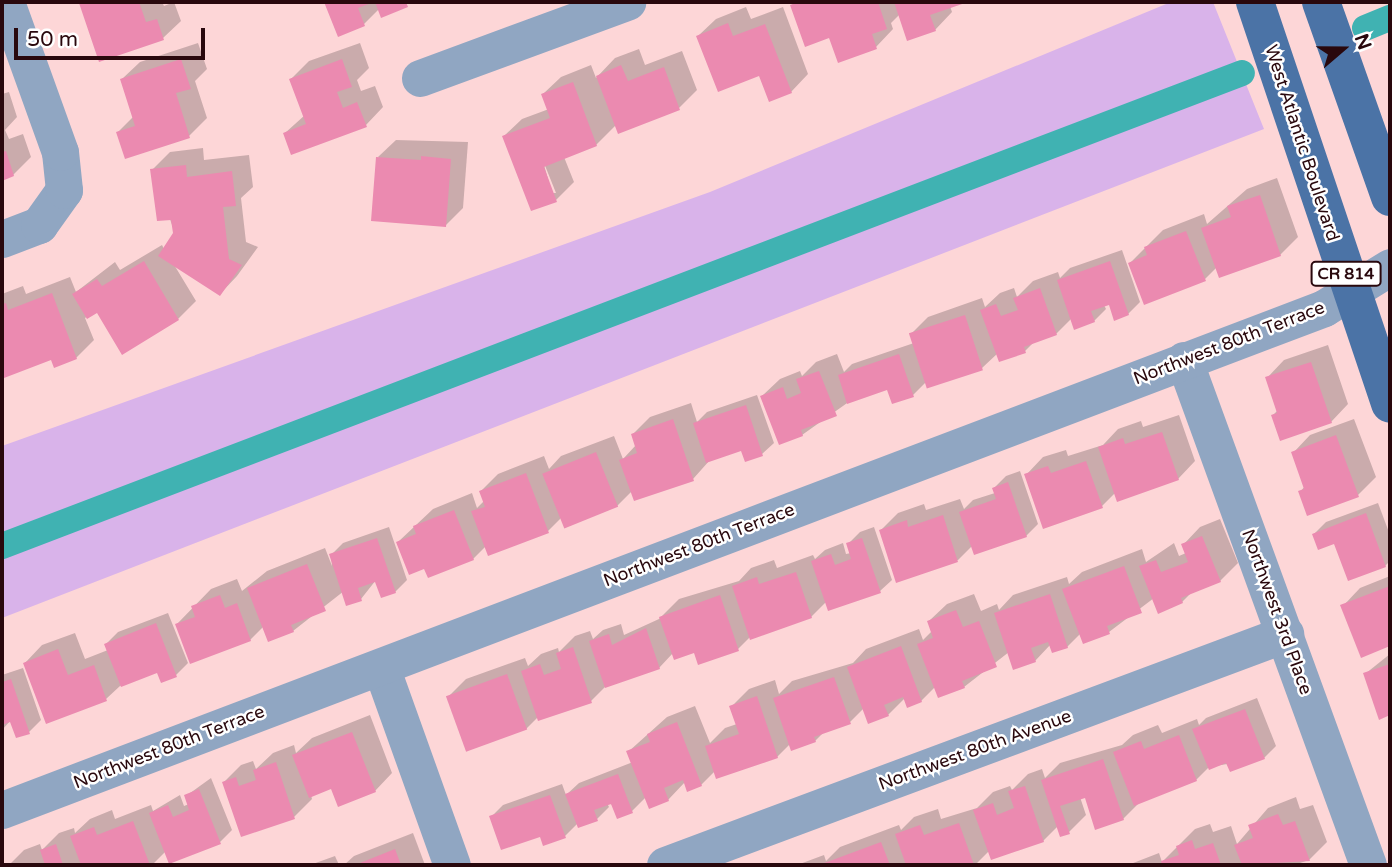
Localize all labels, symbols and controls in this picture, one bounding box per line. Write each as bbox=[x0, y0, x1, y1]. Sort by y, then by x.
scale bar bbox=[18, 14, 208, 58]
north arrow bbox=[1308, 14, 1378, 84]
text: 50 m bbox=[27, 27, 78, 52]
text: N bbox=[1350, 31, 1376, 53]
street label: West Atlantic Boulevard bbox=[1260, 42, 1344, 244]
road number: CR 814 bbox=[1309, 262, 1383, 286]
street label: Northwest 80th Terrace bbox=[1130, 297, 1328, 389]
street label: Northwest 80th Terrace bbox=[600, 499, 798, 591]
street label: Northwest 3rd Place bbox=[1237, 526, 1317, 698]
street label: Northwest 80th Terrace bbox=[70, 701, 268, 793]
street label: Northwest 80th Avenue bbox=[876, 705, 1074, 795]

